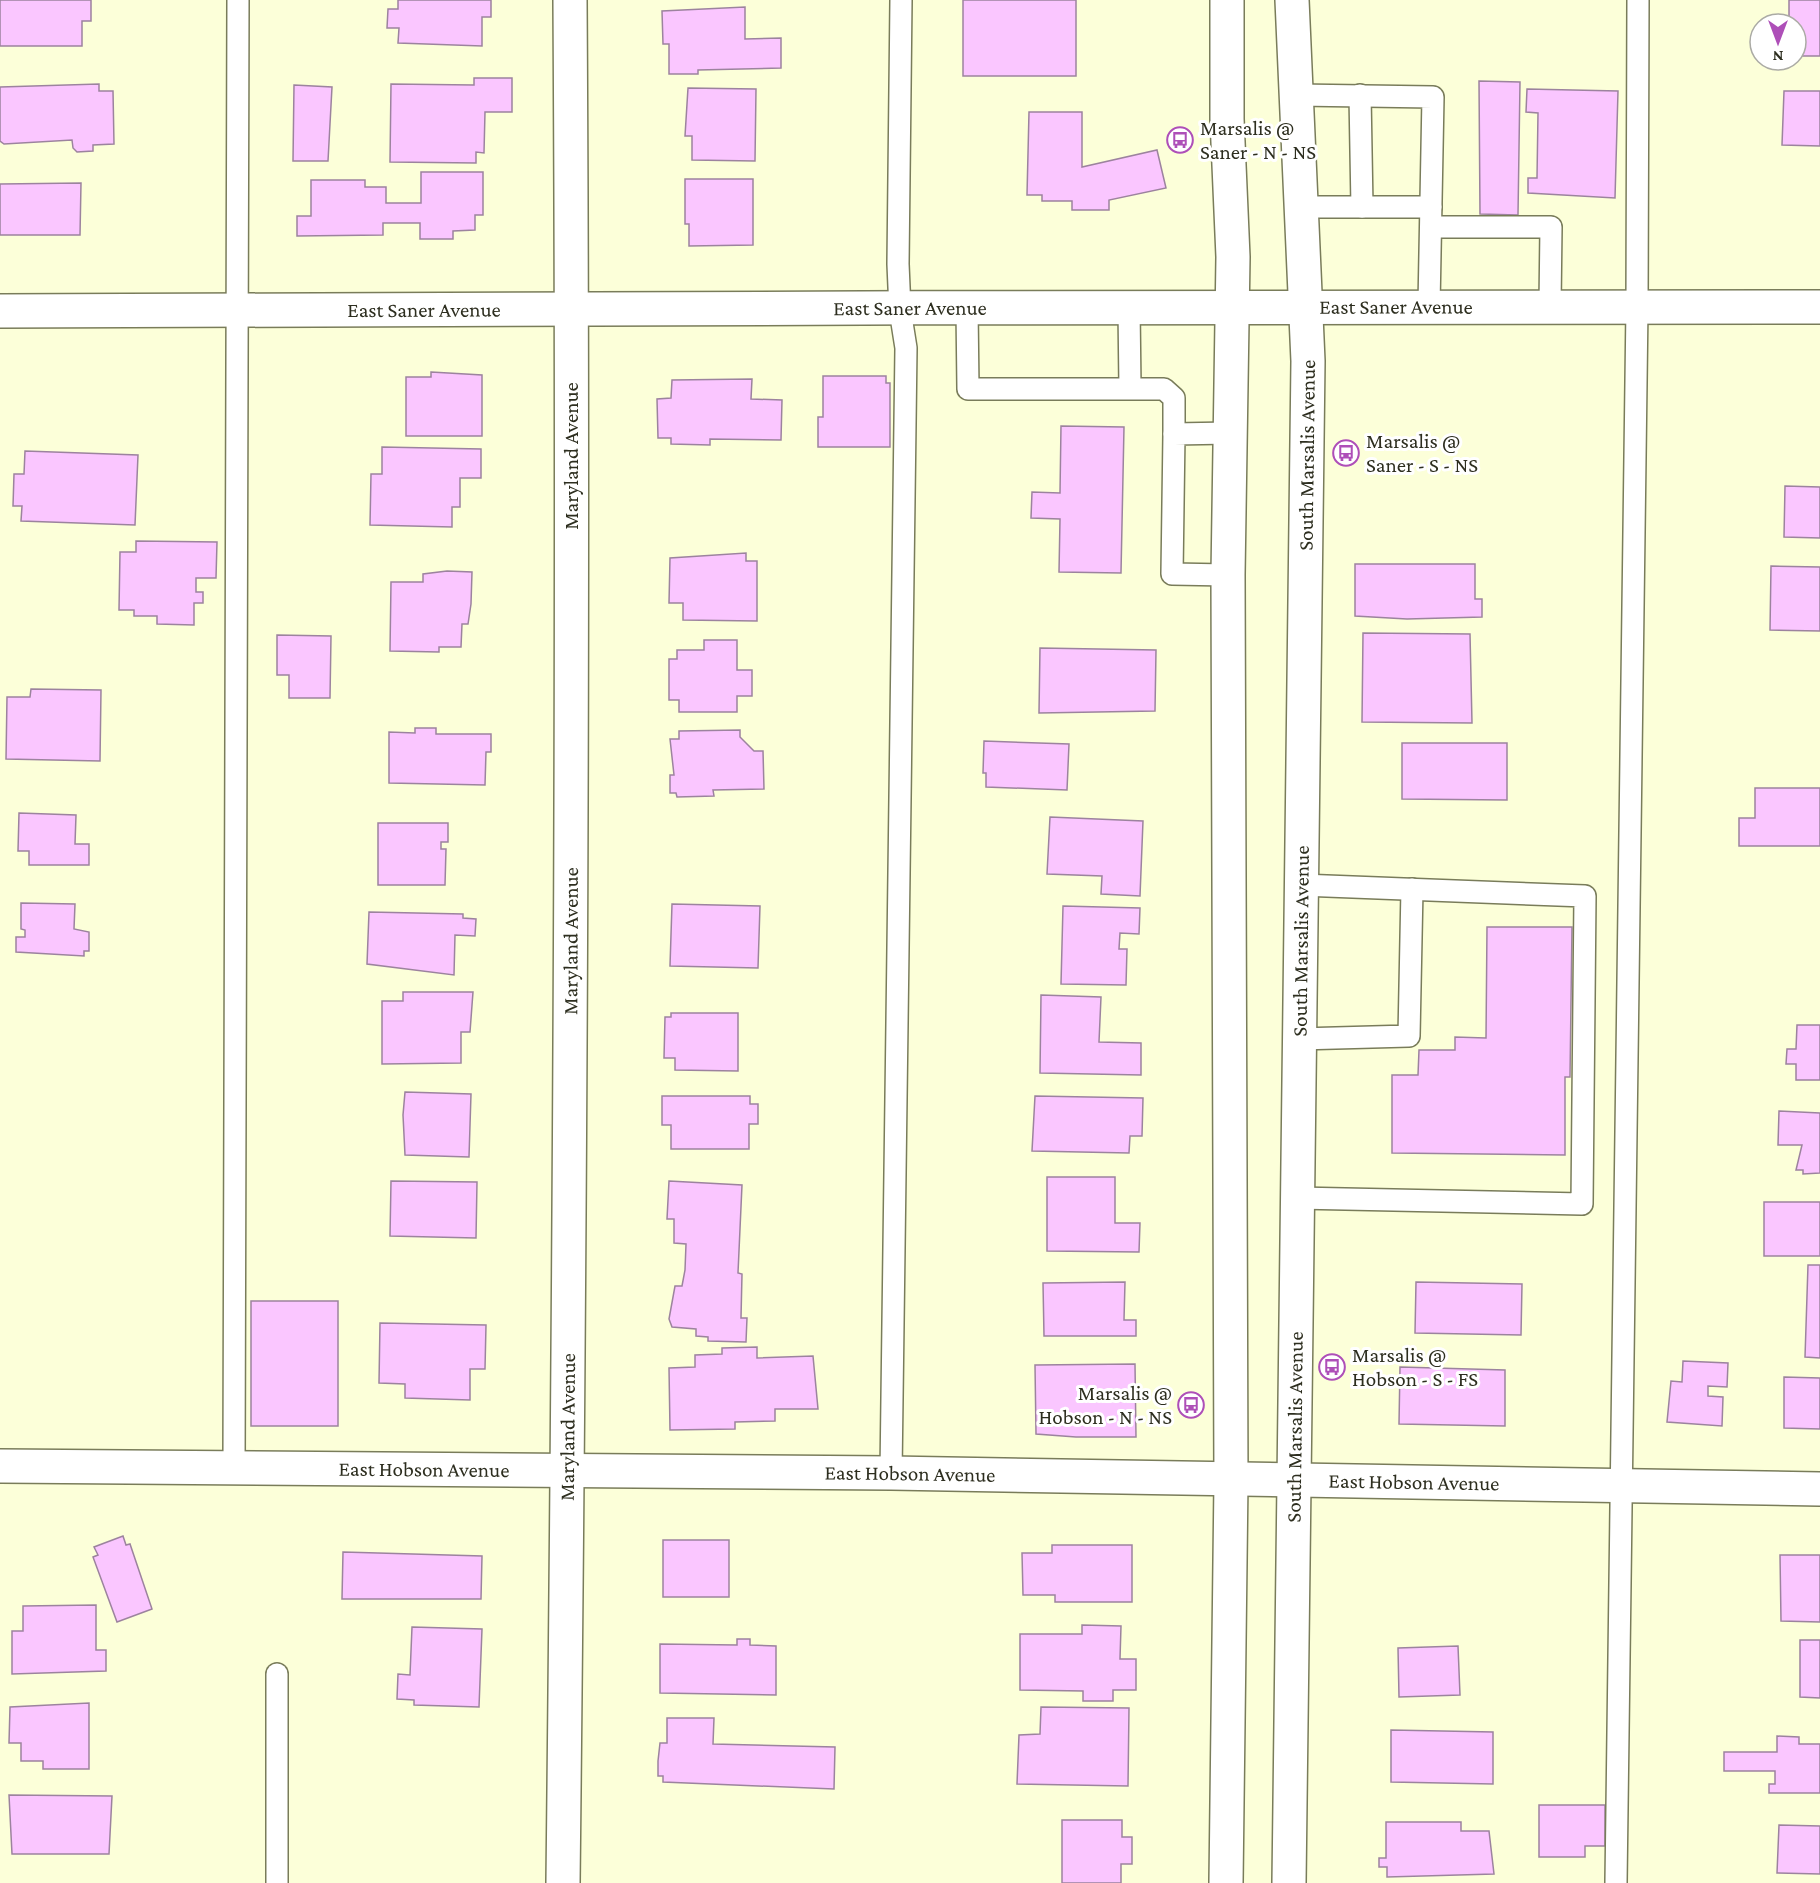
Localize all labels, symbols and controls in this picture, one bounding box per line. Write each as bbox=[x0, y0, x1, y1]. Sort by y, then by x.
north arrow bbox=[1748, 12, 1808, 72]
text: N bbox=[1772, 48, 1783, 65]
place label: Marsalis @ Saner - N - NS bbox=[1200, 116, 1316, 164]
bus stop icon: Marsalis @ Saner - N - NS bbox=[1165, 125, 1195, 155]
street label: East Saner Avenue bbox=[1319, 295, 1473, 319]
street label: East Saner Avenue bbox=[833, 296, 987, 320]
street label: East Saner Avenue bbox=[347, 297, 501, 322]
street label: South Marsalis Avenue bbox=[1294, 359, 1320, 551]
street label: Maryland Avenue bbox=[559, 382, 583, 530]
place label: Marsalis @ Saner - S - NS bbox=[1366, 429, 1478, 477]
bus stop icon: Marsalis @ Saner - S - NS bbox=[1331, 438, 1361, 468]
street label: South Marsalis Avenue bbox=[1288, 845, 1314, 1037]
street label: Maryland Avenue bbox=[558, 867, 583, 1015]
street label: South Marsalis Avenue bbox=[1282, 1331, 1308, 1523]
place label: Marsalis @ Hobson - S - FS bbox=[1352, 1343, 1478, 1391]
bus stop icon: Marsalis @ Hobson - S - FS bbox=[1317, 1352, 1347, 1382]
street label: Maryland Avenue bbox=[555, 1353, 580, 1501]
place label: Marsalis @ Hobson - N - NS bbox=[1039, 1381, 1172, 1429]
bus stop icon: Marsalis @ Hobson - N - NS bbox=[1176, 1390, 1206, 1420]
street label: East Hobson Avenue bbox=[338, 1457, 510, 1482]
street label: East Hobson Avenue bbox=[824, 1460, 996, 1487]
street label: East Hobson Avenue bbox=[1328, 1469, 1500, 1495]

